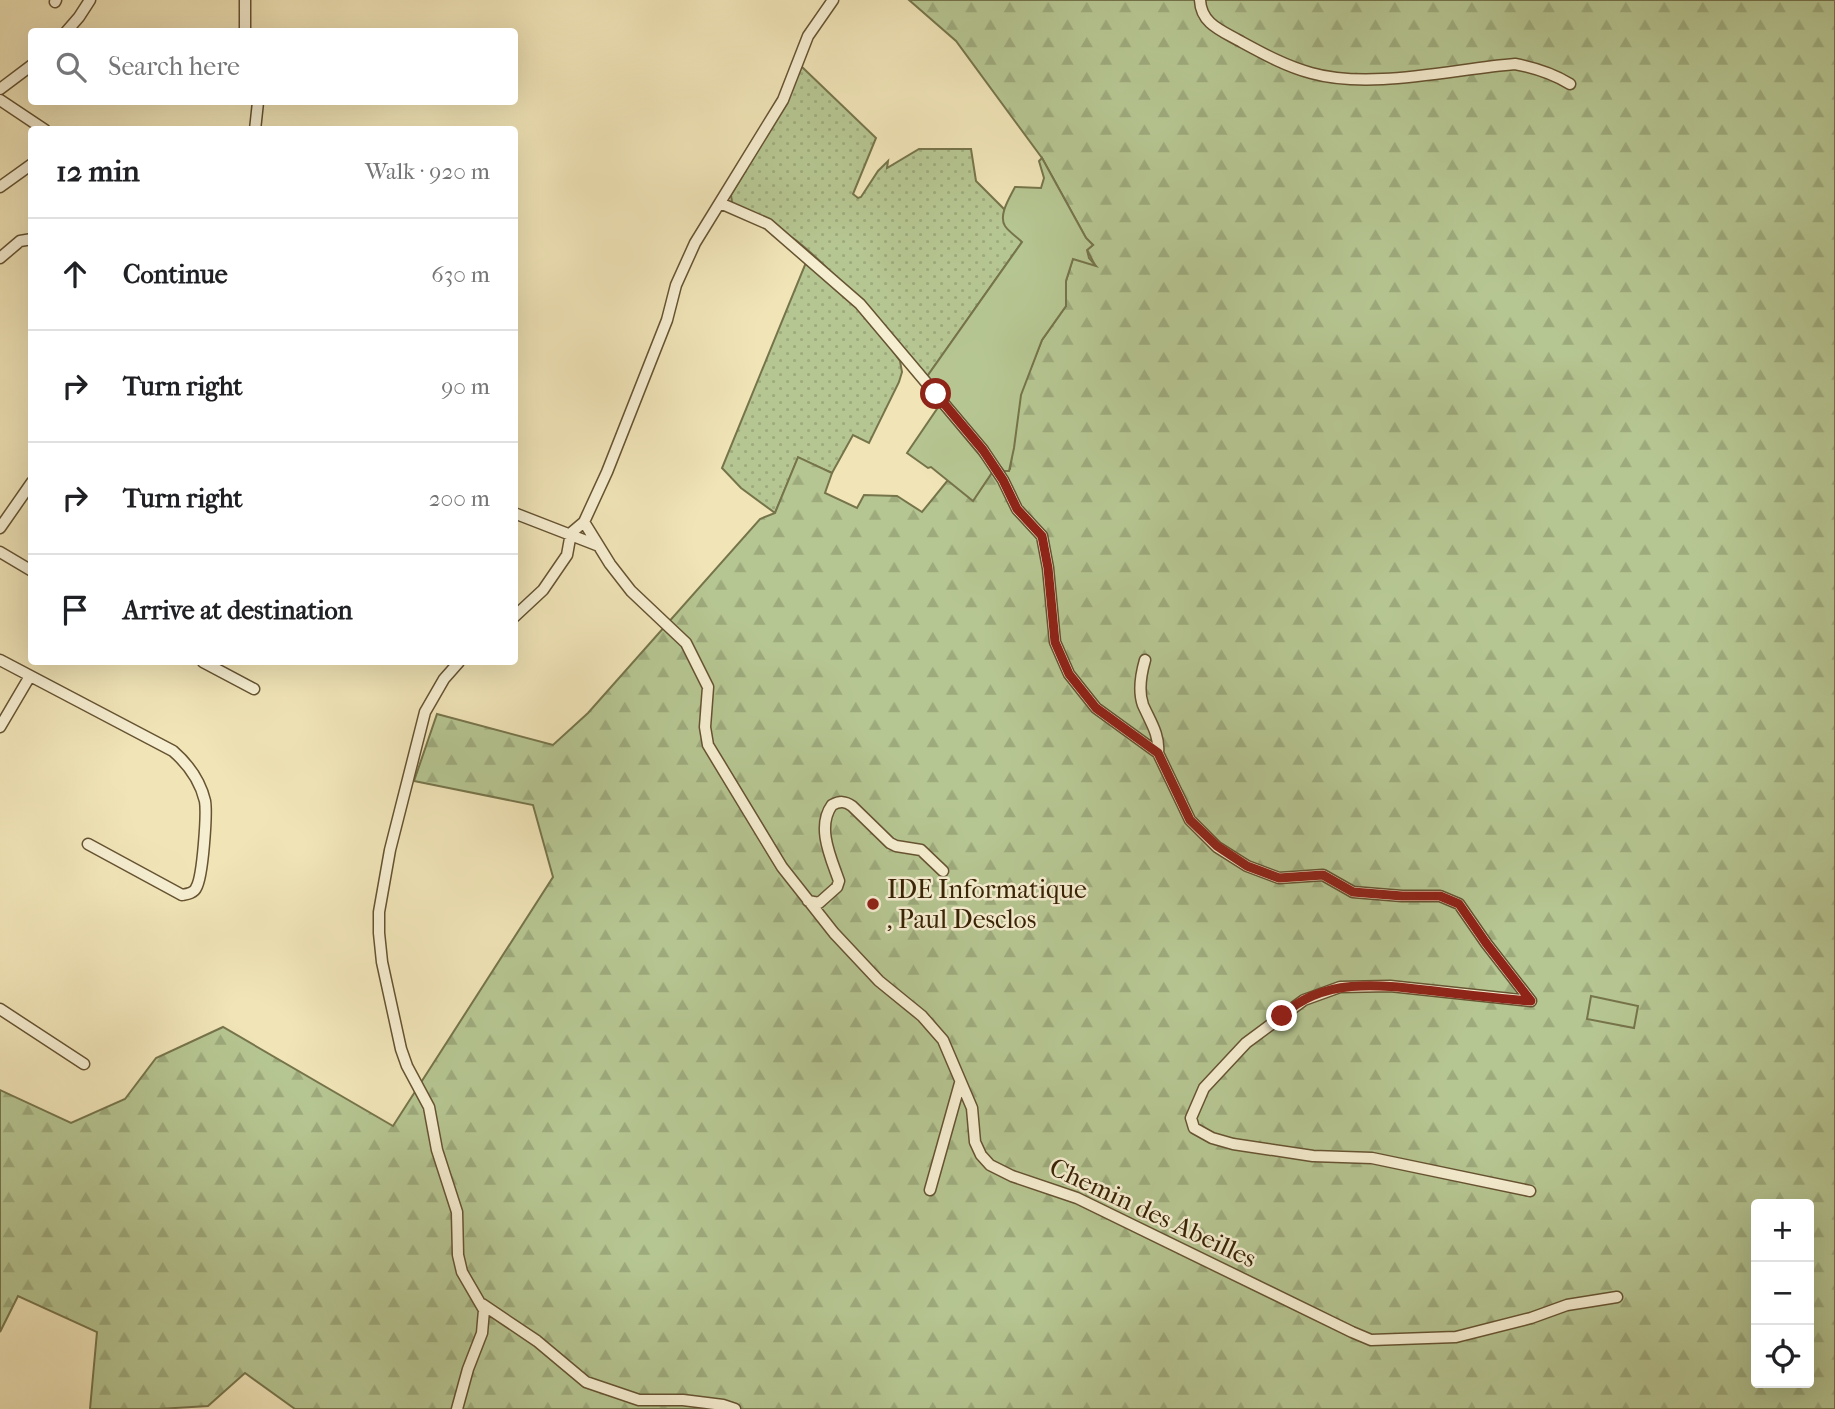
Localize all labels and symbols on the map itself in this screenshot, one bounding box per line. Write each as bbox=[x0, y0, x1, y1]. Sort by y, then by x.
route start bbox=[920, 378, 951, 409]
place label: IDE Informatique , Paul Desclos bbox=[887, 874, 1087, 935]
marker: IDE Informatique , Paul Desclos bbox=[865, 896, 881, 912]
route end bbox=[1266, 1000, 1297, 1031]
street label: Chemin des Abeilles bbox=[1045, 1151, 1261, 1275]

